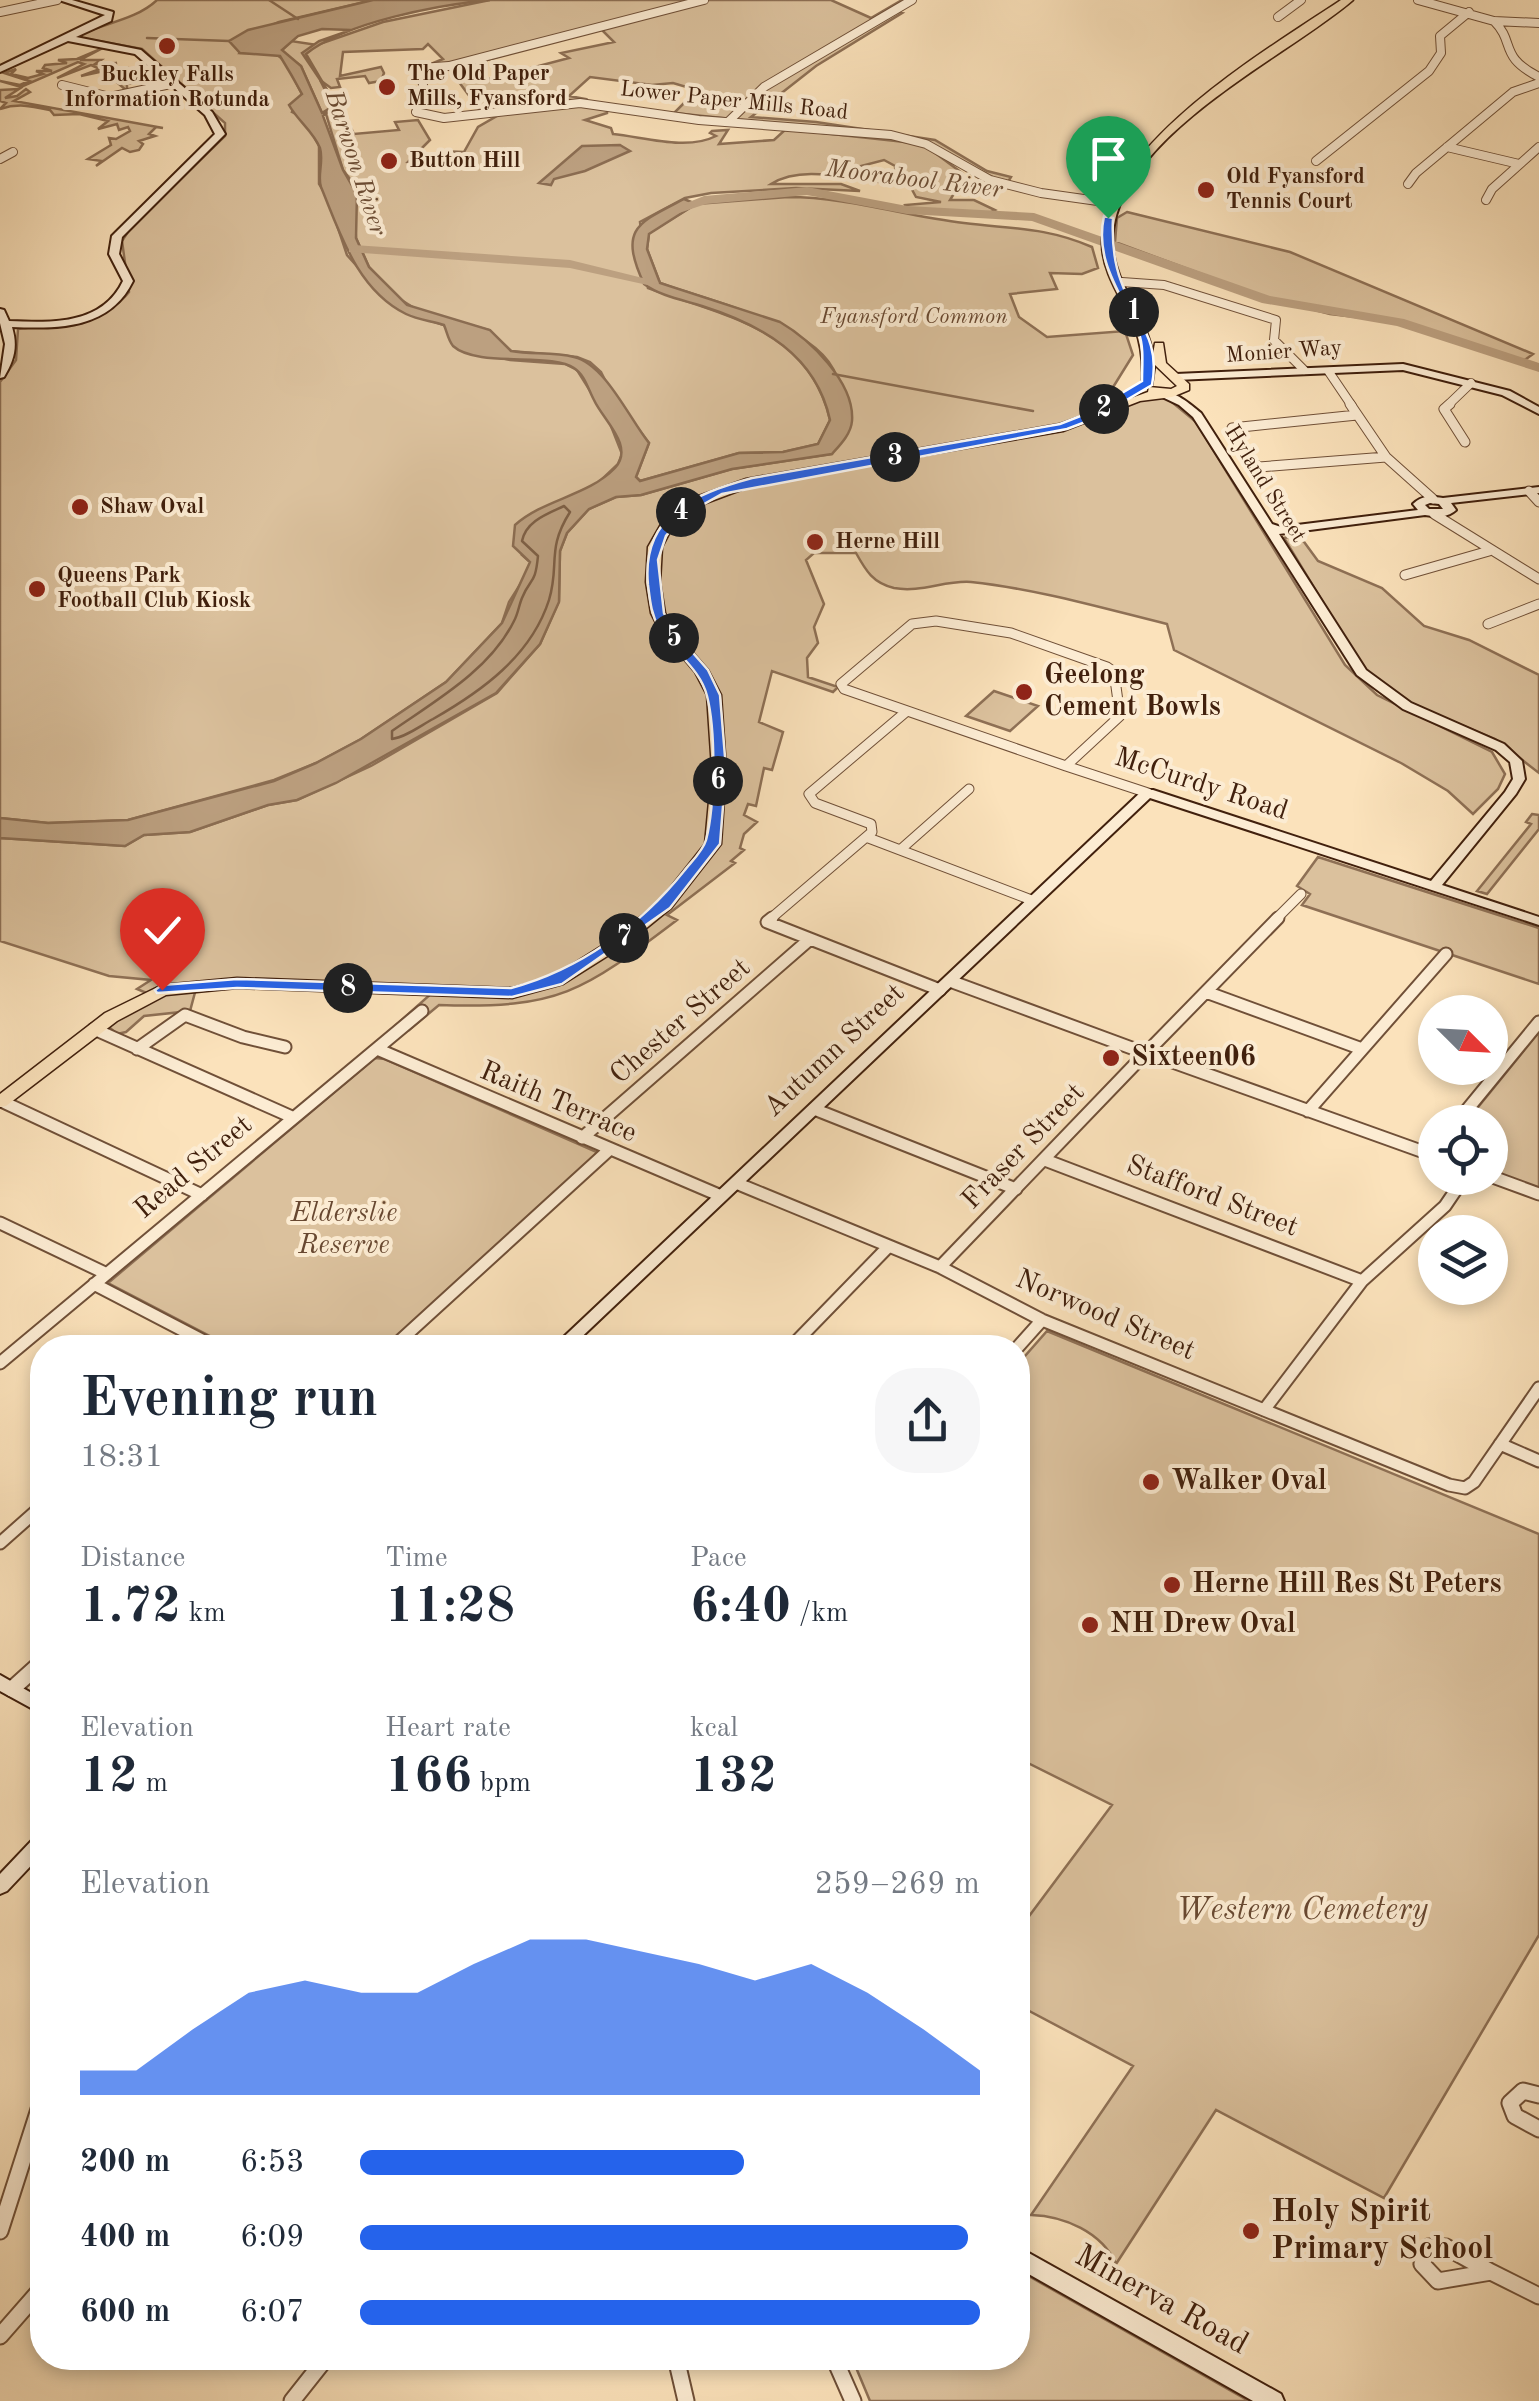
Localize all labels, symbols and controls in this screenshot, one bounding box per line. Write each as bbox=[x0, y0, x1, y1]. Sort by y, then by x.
marker: Buckley Falls Information Rotunda bbox=[156, 35, 178, 57]
place label: The Old Paper Mills, Fyansford bbox=[407, 63, 567, 110]
place label: Buckley Falls Information Rotunda bbox=[64, 64, 270, 111]
marker: The Old Paper Mills, Fyansford bbox=[376, 76, 398, 98]
street label: Lower Paper Mills Road bbox=[619, 78, 849, 124]
water label: Barwon River bbox=[319, 86, 391, 240]
pin bbox=[1066, 116, 1151, 219]
icon: arrive bbox=[1081, 131, 1136, 186]
marker: Button Hill bbox=[378, 150, 400, 172]
place label: Button Hill bbox=[409, 150, 521, 172]
water label: Moorabool River bbox=[823, 157, 1005, 203]
place label: Old Fyansford Tennis Court bbox=[1226, 166, 1365, 213]
marker: Old Fyansford Tennis Court bbox=[1195, 179, 1217, 201]
pin: 1 bbox=[1109, 287, 1159, 337]
text: 1 bbox=[1126, 298, 1142, 326]
park label: Fyansford Common bbox=[819, 306, 1008, 328]
street label: Monier Way bbox=[1225, 337, 1343, 367]
pin: 2 bbox=[1079, 384, 1129, 434]
text: 2 bbox=[1096, 395, 1112, 423]
street label: Hyland Street bbox=[1220, 422, 1310, 546]
pin: 3 bbox=[870, 432, 920, 482]
text: 3 bbox=[887, 443, 903, 471]
pin: 4 bbox=[656, 487, 706, 537]
marker: Shaw Oval bbox=[69, 496, 91, 518]
place label: Shaw Oval bbox=[100, 496, 204, 518]
text: 4 bbox=[673, 498, 689, 526]
marker: Herne Hill bbox=[804, 531, 826, 553]
place label: Herne Hill bbox=[835, 531, 940, 553]
place label: Queens Park Football Club Kiosk bbox=[57, 565, 251, 612]
marker: Queens Park Football Club Kiosk bbox=[26, 578, 48, 600]
pin: 5 bbox=[649, 613, 699, 663]
text: 5 bbox=[666, 624, 682, 652]
place label: Geelong Cement Bowls bbox=[1044, 662, 1221, 722]
marker: Geelong Cement Bowls bbox=[1013, 681, 1035, 703]
street label: McCurdy Road bbox=[1111, 744, 1291, 826]
pin: 6 bbox=[693, 756, 743, 806]
text: 6 bbox=[710, 767, 726, 795]
pin bbox=[120, 888, 205, 991]
icon: check bbox=[135, 903, 190, 958]
pin: 7 bbox=[599, 913, 649, 963]
text: 7 bbox=[616, 924, 632, 952]
street label: Chester Street bbox=[606, 954, 756, 1090]
pin: 8 bbox=[323, 963, 373, 1013]
text: 8 bbox=[340, 974, 356, 1002]
street label: Autumn Street bbox=[759, 979, 911, 1123]
north arrow bbox=[1418, 995, 1508, 1085]
map controls bbox=[1418, 995, 1508, 1305]
place label: Sixteen06 bbox=[1131, 1044, 1256, 1072]
marker: Sixteen06 bbox=[1100, 1047, 1122, 1069]
street label: Raith Terrace bbox=[476, 1057, 640, 1149]
street label: Fraser Street bbox=[957, 1079, 1091, 1215]
button: locate bbox=[1418, 1105, 1508, 1195]
street label: Read Street bbox=[130, 1111, 258, 1225]
street label: Stafford Street bbox=[1122, 1151, 1302, 1243]
park label: Elderslie Reserve bbox=[290, 1200, 397, 1260]
button: layers bbox=[1418, 1215, 1508, 1305]
street label: Norwood Street bbox=[1011, 1266, 1199, 1366]
button: share bbox=[875, 1368, 980, 1473]
text: Evening run bbox=[80, 1373, 378, 1428]
text: 18:31 bbox=[80, 1442, 163, 1474]
place label: Walker Oval bbox=[1171, 1468, 1327, 1496]
marker: Walker Oval bbox=[1140, 1471, 1162, 1493]
text: Distance bbox=[80, 1545, 185, 1573]
text: Time bbox=[385, 1545, 448, 1573]
text: Pace bbox=[690, 1545, 747, 1573]
place label: Herne Hill Res St Peters bbox=[1192, 1571, 1501, 1599]
marker: Herne Hill Res St Peters bbox=[1161, 1574, 1183, 1596]
text: 1.72 bbox=[80, 1583, 181, 1633]
text: 11:28 bbox=[385, 1583, 515, 1633]
text: 6:40 bbox=[690, 1583, 791, 1633]
text: km bbox=[181, 1600, 226, 1628]
text: /km bbox=[791, 1600, 848, 1628]
place label: NH Drew Oval bbox=[1110, 1611, 1296, 1639]
marker: NH Drew Oval bbox=[1079, 1614, 1101, 1636]
text: Elevation bbox=[80, 1715, 194, 1743]
text: Heart rate bbox=[385, 1715, 511, 1743]
text: kcal bbox=[690, 1715, 738, 1743]
text: 12 bbox=[80, 1753, 138, 1803]
text: 166 bbox=[385, 1753, 472, 1803]
text: 132 bbox=[690, 1753, 777, 1803]
text: m bbox=[138, 1770, 168, 1798]
text: bpm bbox=[472, 1770, 531, 1798]
text: Elevation bbox=[80, 1869, 210, 1901]
text: 259–269 m bbox=[814, 1869, 980, 1901]
park label: Western Cemetery bbox=[1176, 1895, 1429, 1927]
text: 200 m bbox=[80, 2147, 170, 2179]
text: 6:53 bbox=[240, 2147, 305, 2179]
place label: Holy Spirit Primary School bbox=[1271, 2197, 1493, 2266]
marker: Holy Spirit Primary School bbox=[1240, 2220, 1262, 2242]
text: 400 m bbox=[80, 2222, 170, 2254]
text: 6:09 bbox=[240, 2222, 305, 2254]
street label: Minerva Road bbox=[1069, 2240, 1253, 2362]
text: 600 m bbox=[80, 2297, 170, 2329]
text: 6:07 bbox=[240, 2297, 305, 2329]

